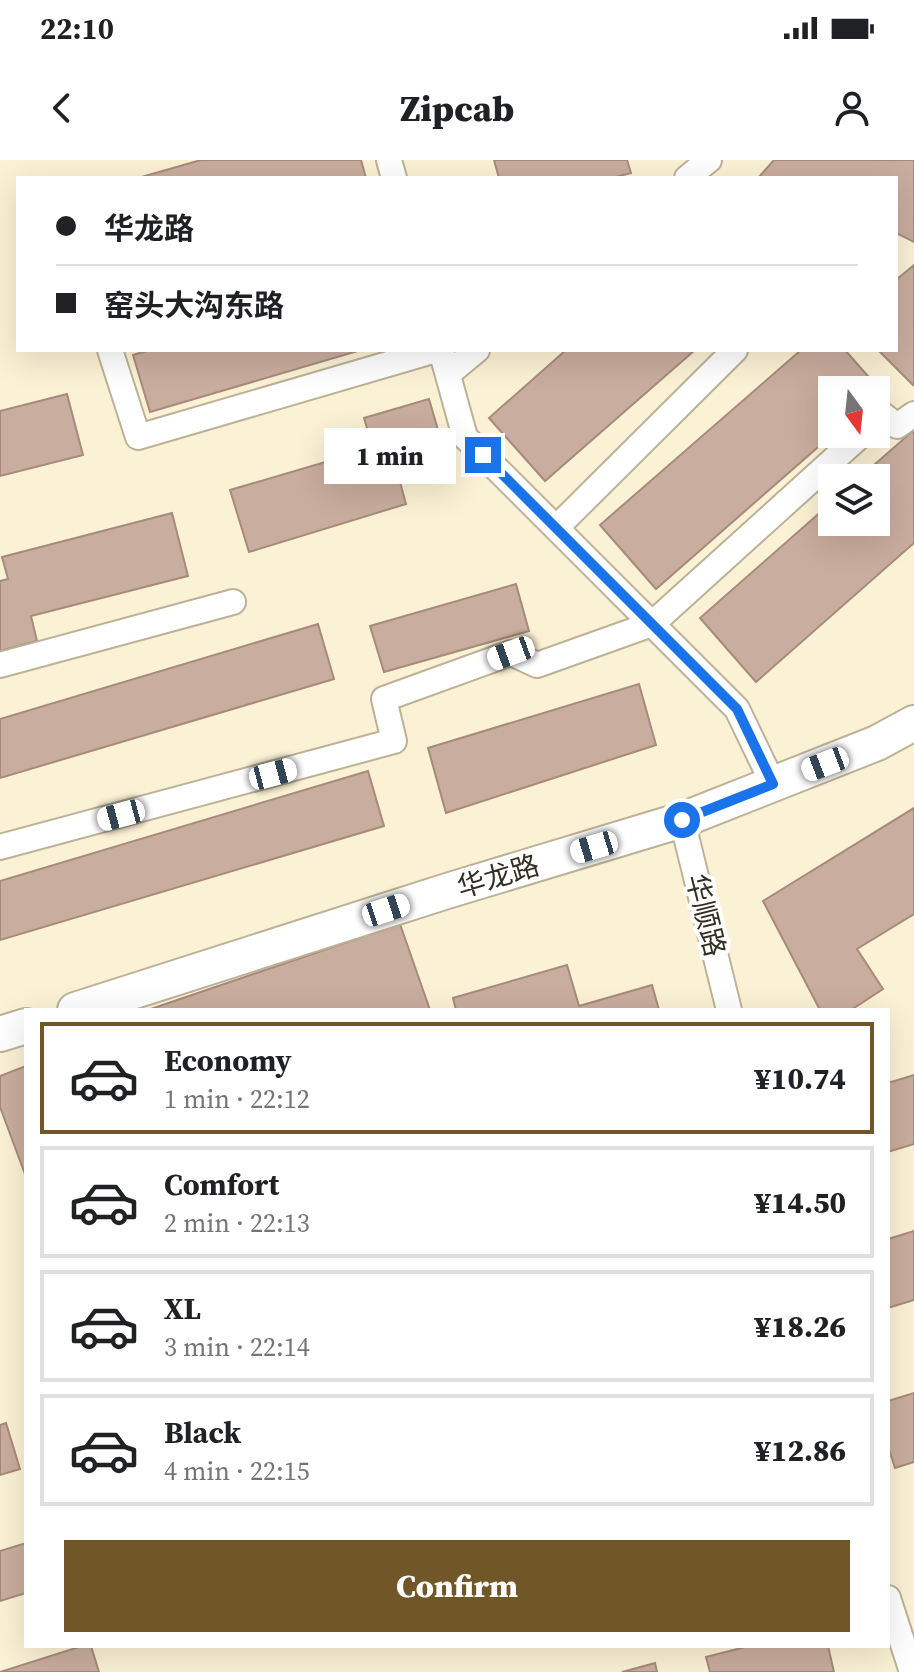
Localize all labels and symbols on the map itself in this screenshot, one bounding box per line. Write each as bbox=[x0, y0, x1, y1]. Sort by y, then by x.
north arrow bbox=[818, 376, 890, 448]
callout: 1 min bbox=[323, 427, 455, 483]
route end bbox=[465, 437, 501, 473]
car bbox=[484, 634, 538, 672]
car bbox=[798, 744, 852, 784]
car bbox=[247, 756, 299, 792]
car bbox=[95, 797, 147, 833]
route start bbox=[664, 802, 700, 838]
car bbox=[568, 829, 620, 865]
street label: 华龙路 bbox=[452, 846, 544, 906]
street label: 华顺路 bbox=[677, 870, 735, 960]
car bbox=[359, 891, 413, 929]

